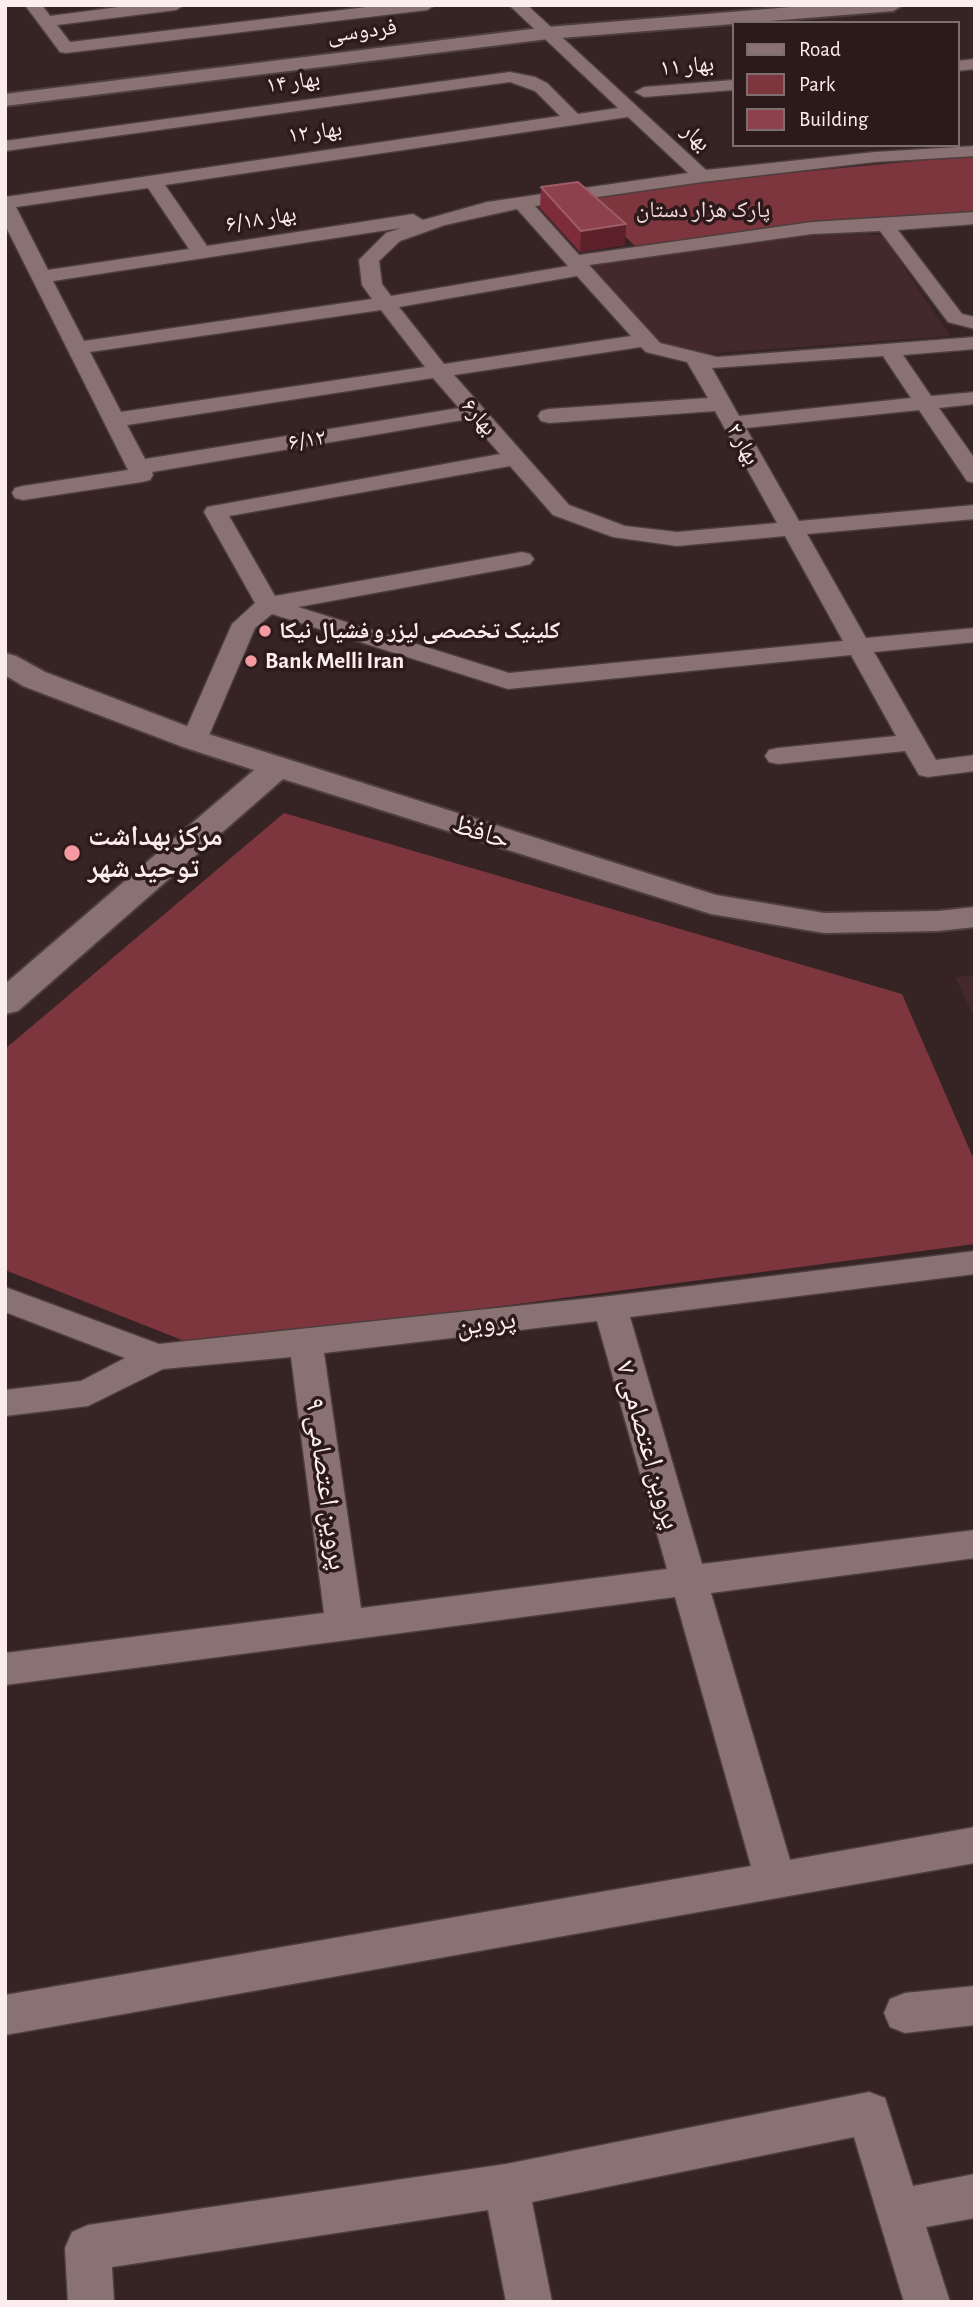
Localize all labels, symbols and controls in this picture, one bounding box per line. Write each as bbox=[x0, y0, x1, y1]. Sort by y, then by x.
street label: فردوسی bbox=[325, 13, 399, 49]
legend bbox=[732, 21, 959, 147]
text: Road bbox=[799, 39, 841, 60]
street label: بهار ۱۱ bbox=[659, 50, 715, 82]
street label: بهار ۱۴ bbox=[264, 65, 322, 99]
text: Park bbox=[799, 74, 835, 95]
text: Building bbox=[799, 109, 868, 130]
street label: بهار ۱۲ bbox=[286, 115, 344, 149]
street label: بهار bbox=[676, 117, 716, 157]
park label: پارک هزار دستان bbox=[636, 196, 770, 224]
street label: بهار ۶/۱۸ bbox=[224, 200, 298, 238]
street label: بهار۶ bbox=[455, 393, 503, 441]
street label: بهار ۲ bbox=[720, 418, 766, 470]
street label: ۶/۱۲ bbox=[286, 423, 328, 457]
place label: کلینیک تخصصی لیزر و فشیال نیکا bbox=[279, 617, 560, 645]
marker: کلینیک تخصصی لیزر و فشیال نیکا bbox=[257, 623, 273, 639]
place label: Bank Melli Iran bbox=[265, 647, 404, 675]
marker: Bank Melli Iran bbox=[243, 653, 259, 669]
street label: حافظ bbox=[448, 807, 514, 857]
place label: مرکز بهداشت توحید شهر bbox=[88, 820, 223, 886]
marker: مرکز بهداشت توحید شهر bbox=[62, 843, 82, 863]
street label: پروین bbox=[454, 1303, 518, 1343]
street label: پروین اعتصامی ۷ bbox=[608, 1357, 688, 1533]
street label: پروین اعتصامی ۹ bbox=[297, 1396, 355, 1572]

